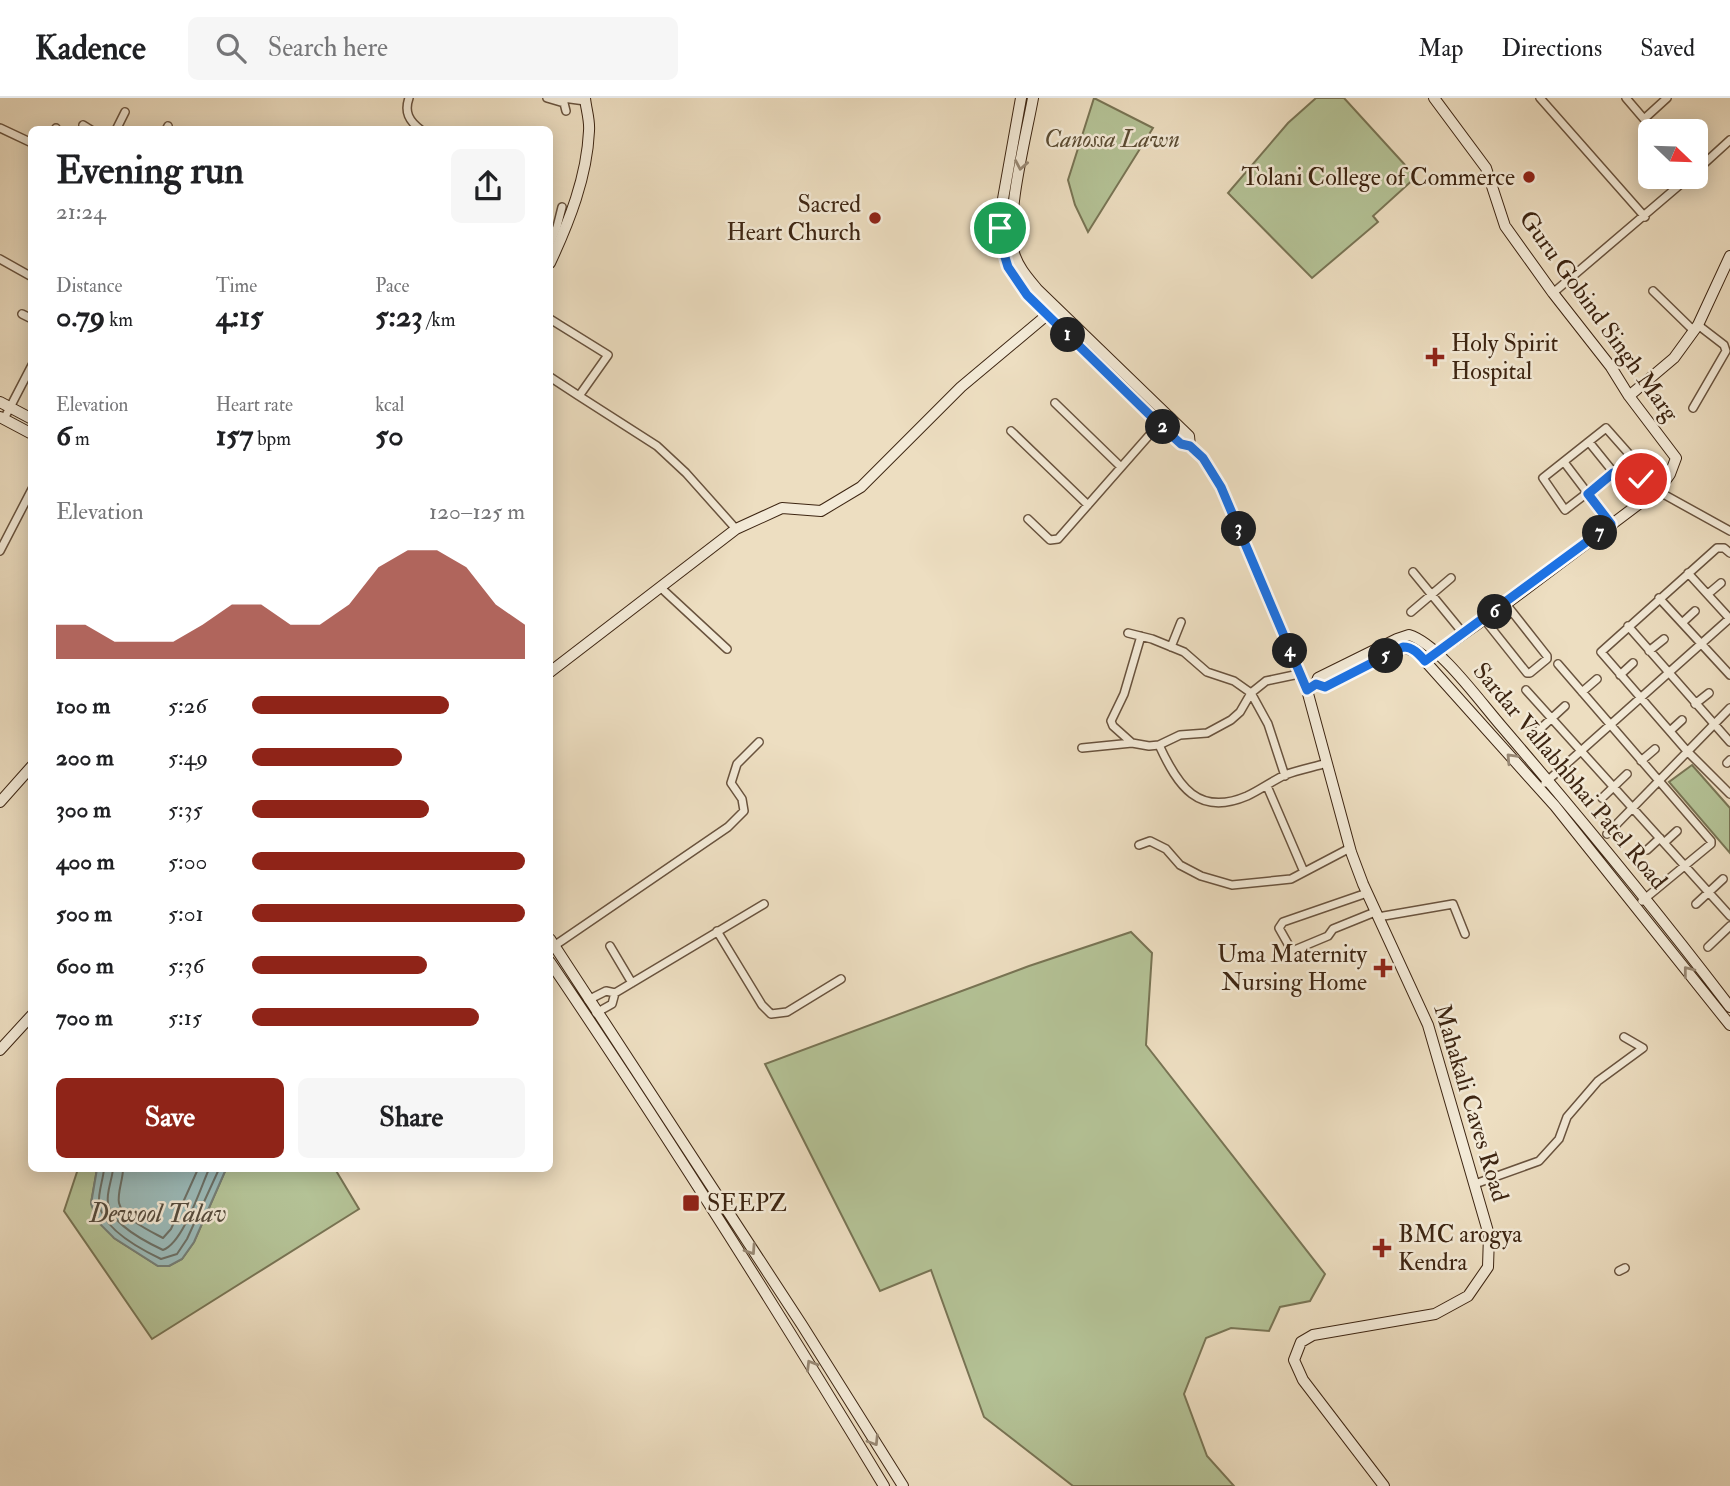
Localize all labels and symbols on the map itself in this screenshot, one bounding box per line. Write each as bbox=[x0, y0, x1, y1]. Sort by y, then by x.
north arrow bbox=[1638, 119, 1708, 189]
park label: Canossa Lawn bbox=[1044, 124, 1180, 155]
one-way arrow bbox=[1014, 159, 1029, 171]
place label: Tolani College of Commerce bbox=[1242, 162, 1515, 193]
marker: Tolani College of Commerce bbox=[1521, 169, 1537, 185]
place label: Sacred Heart Church bbox=[726, 189, 861, 248]
pin bbox=[970, 198, 1030, 258]
street label: Guru Gobind Singh Marg bbox=[1512, 205, 1687, 428]
marker: Sacred Heart Church bbox=[867, 210, 883, 226]
pin: 1 bbox=[1050, 317, 1086, 352]
place label: Holy Spirit Hospital bbox=[1451, 328, 1558, 387]
marker: Holy Spirit Hospital bbox=[1425, 347, 1445, 367]
pin: 2 bbox=[1146, 410, 1180, 444]
pin bbox=[1611, 449, 1671, 509]
pin: 3 bbox=[1222, 512, 1256, 546]
pin: 7 bbox=[1582, 516, 1618, 550]
pin: 6 bbox=[1478, 594, 1512, 630]
pin: 4 bbox=[1272, 634, 1308, 668]
pin: 5 bbox=[1368, 638, 1404, 674]
street label: Sardar Vallabhbhai Patel Road bbox=[1466, 656, 1674, 896]
one-way arrow bbox=[1507, 753, 1520, 766]
place label: Uma Maternity Nursing Home bbox=[1217, 939, 1367, 998]
marker: Uma Maternity Nursing Home bbox=[1373, 958, 1393, 978]
one-way arrow bbox=[1683, 967, 1696, 979]
street label: Mahakali Caves Road bbox=[1426, 1001, 1516, 1206]
place label: SEEPZ bbox=[707, 1188, 787, 1219]
marker: SEEPZ bbox=[681, 1193, 701, 1213]
water label: Dewool Talav bbox=[88, 1198, 227, 1230]
place label: BMC arogya Kendra bbox=[1398, 1219, 1523, 1278]
marker: BMC arogya Kendra bbox=[1372, 1238, 1392, 1258]
one-way arrow bbox=[743, 1242, 756, 1255]
one-way arrow bbox=[806, 1359, 819, 1372]
one-way arrow bbox=[866, 1433, 879, 1446]

